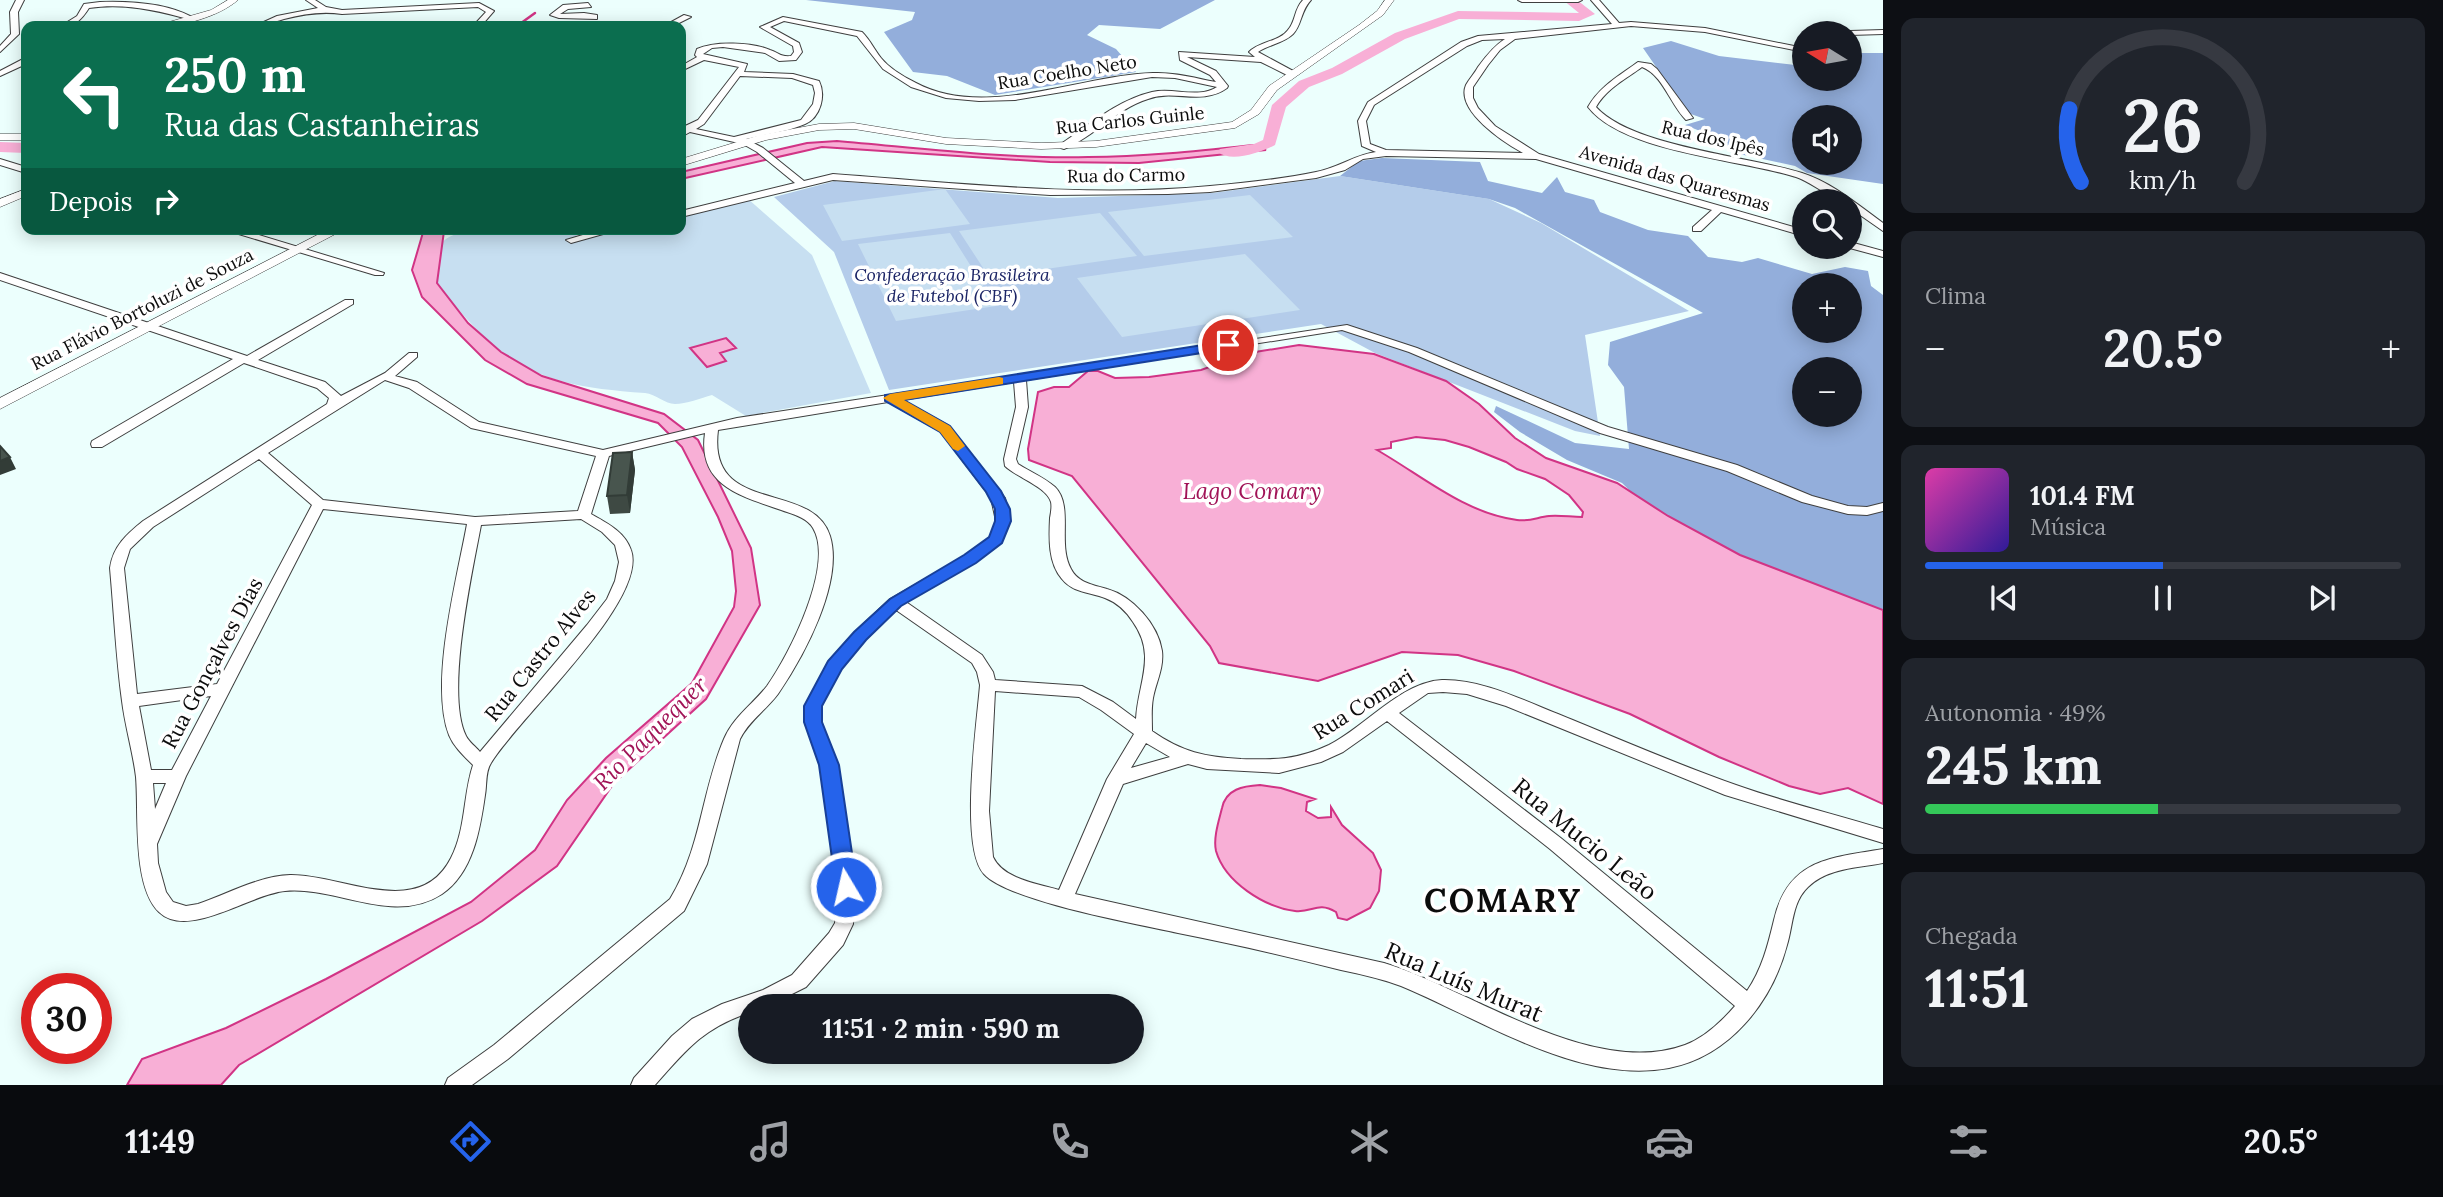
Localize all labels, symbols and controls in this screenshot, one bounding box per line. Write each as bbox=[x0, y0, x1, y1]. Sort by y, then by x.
north arrow bbox=[1792, 21, 1862, 91]
map controls bbox=[1792, 21, 1862, 427]
text: 250 m bbox=[164, 43, 306, 105]
icon: left bbox=[49, 49, 140, 140]
street label: Rua Coelho Neto bbox=[996, 50, 1138, 94]
text: 26 bbox=[2123, 79, 2203, 172]
street label: Rua Carlos Guinle bbox=[1055, 101, 1206, 139]
text: Rua das Castanheiras bbox=[164, 104, 480, 145]
button: sound bbox=[1792, 105, 1862, 175]
street label: Rua dos Ipês bbox=[1659, 115, 1767, 161]
street label: Avenida das Quaresmas bbox=[1576, 139, 1773, 216]
street label: Rua do Carmo bbox=[1067, 162, 1185, 188]
text: km/h bbox=[2129, 164, 2197, 196]
icon: right bbox=[147, 182, 185, 220]
text: Depois bbox=[49, 185, 133, 218]
button: search bbox=[1792, 189, 1862, 259]
street label: Rua Flávio Bortoluzi de Souza bbox=[27, 243, 257, 375]
park label: Confederação Brasileira de Futebol (CBF) bbox=[854, 263, 1050, 307]
button: + bbox=[1792, 273, 1862, 343]
text: Clima bbox=[1925, 281, 1986, 310]
pin bbox=[1198, 315, 1258, 375]
text: 20.5° bbox=[2103, 315, 2223, 381]
text: − bbox=[1925, 325, 1945, 373]
text: + bbox=[2381, 325, 2401, 373]
icon: arrive bbox=[1209, 326, 1247, 364]
button: − bbox=[1792, 357, 1862, 427]
water label: Lago Comary bbox=[1183, 476, 1321, 505]
text: 101.4 FM bbox=[2030, 479, 2135, 512]
text: Música bbox=[2030, 512, 2106, 541]
street label: Rua Gonçalves Dias bbox=[155, 573, 269, 753]
icon: previous bbox=[1985, 579, 2023, 617]
icon: pause bbox=[2144, 579, 2182, 617]
icon: next bbox=[2303, 579, 2341, 617]
street label: Rua Castro Alves bbox=[478, 583, 602, 727]
street label: Rua Comari bbox=[1308, 662, 1418, 746]
water label: Rio Paquequer bbox=[587, 670, 713, 796]
text: Autonomia · 49% bbox=[1925, 698, 2105, 727]
text: 245 km bbox=[1925, 732, 2102, 798]
street label: Rua Mucio Leão bbox=[1506, 771, 1664, 907]
position arrow bbox=[809, 850, 883, 924]
district label: COMARY bbox=[1424, 879, 1582, 921]
text: Chegada bbox=[1925, 921, 2018, 950]
street label: Rua Luís Murat bbox=[1380, 935, 1548, 1029]
text: 11:51 bbox=[1925, 955, 2029, 1021]
speed limit sign: 30 bbox=[21, 973, 112, 1064]
text: 11:51 · 2 min · 590 m bbox=[822, 1012, 1060, 1045]
icon: directions bbox=[446, 1117, 495, 1166]
icon: music bbox=[746, 1117, 795, 1166]
icon: phone bbox=[1045, 1117, 1094, 1166]
icon: climate bbox=[1345, 1117, 1394, 1166]
icon: car bbox=[1645, 1117, 1694, 1166]
icon: filters bbox=[1944, 1117, 1993, 1166]
text: 11:49 bbox=[125, 1121, 195, 1162]
text: 20.5° bbox=[2244, 1121, 2318, 1162]

